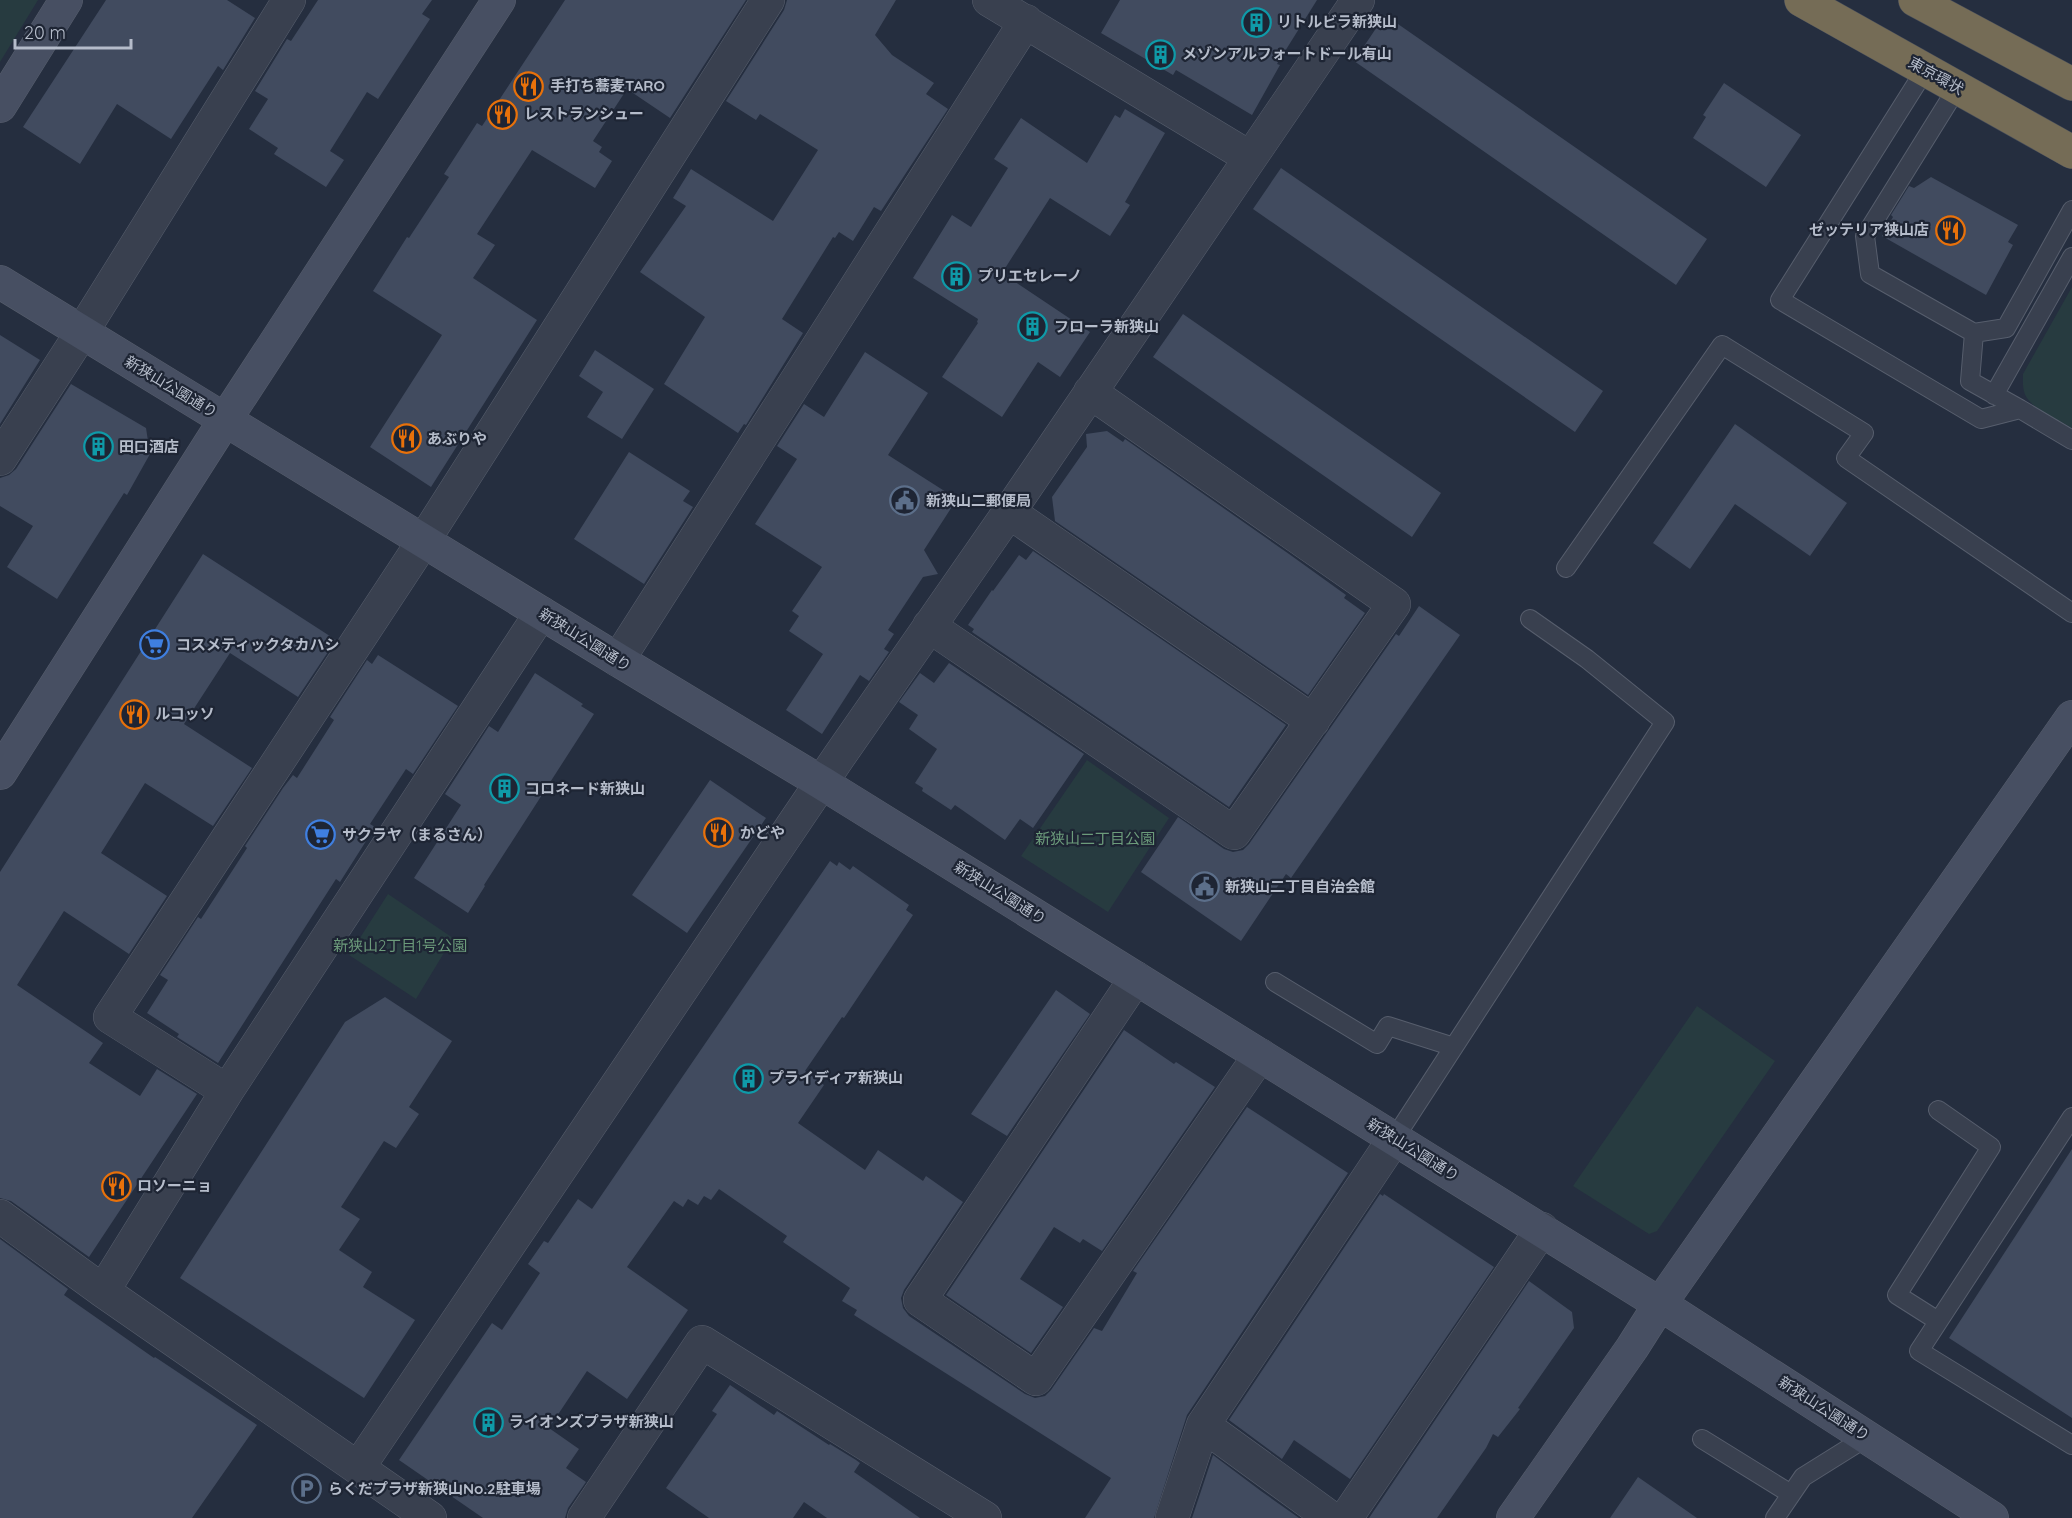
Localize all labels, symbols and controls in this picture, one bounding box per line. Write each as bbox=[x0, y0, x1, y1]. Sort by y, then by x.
building icon: リトルビラ新狭山 bbox=[1240, 6, 1272, 38]
scale bar bbox=[15, 12, 130, 50]
place label: リトルビラ新狭山 bbox=[1277, 12, 1397, 31]
text: 20 m bbox=[24, 21, 66, 44]
building icon: メゾンアルフォートドール有山 bbox=[1145, 38, 1177, 70]
place label: メゾンアルフォートドール有山 bbox=[1182, 44, 1392, 63]
street label: 東京環状 bbox=[1905, 53, 1967, 98]
restaurant icon: 手打ち蕎麦TARO bbox=[513, 70, 545, 102]
place label: 手打ち蕎麦TARO bbox=[550, 76, 665, 95]
restaurant icon: レストランシュー bbox=[487, 98, 519, 130]
place label: レストランシュー bbox=[524, 104, 644, 123]
restaurant icon: ゼッテリア狭山店 bbox=[1934, 214, 1966, 246]
place label: ゼッテリア狭山店 bbox=[1809, 220, 1929, 239]
building icon: プリエセレーノ bbox=[941, 260, 973, 292]
place label: プリエセレーノ bbox=[978, 266, 1082, 285]
building icon: フローラ新狭山 bbox=[1017, 311, 1049, 343]
place label: フローラ新狭山 bbox=[1054, 317, 1159, 336]
street label: 新狭山公園通り bbox=[121, 351, 221, 422]
restaurant icon: あぶりや bbox=[390, 423, 422, 455]
place label: あぶりや bbox=[427, 429, 487, 448]
building icon: 田口酒店 bbox=[82, 431, 114, 463]
place label: 田口酒店 bbox=[119, 437, 179, 456]
public building icon: 新狭山二郵便局 bbox=[889, 485, 921, 517]
place label: 新狭山二郵便局 bbox=[926, 491, 1031, 510]
street label: 新狭山公園通り bbox=[536, 604, 635, 675]
supermarket icon: コスメティックタカハシ bbox=[139, 629, 171, 661]
place label: コスメティックタカハシ bbox=[176, 635, 340, 654]
restaurant icon: ルコッソ bbox=[118, 698, 150, 730]
place label: ルコッソ bbox=[155, 704, 215, 723]
building icon: コロネード新狭山 bbox=[488, 773, 520, 805]
place label: コロネード新狭山 bbox=[525, 779, 645, 798]
restaurant icon: かどや bbox=[703, 817, 735, 849]
supermarket icon: サクラヤ（まるさん） bbox=[305, 819, 337, 851]
place label: かどや bbox=[740, 823, 785, 842]
place label: サクラヤ（まるさん） bbox=[342, 825, 492, 844]
park label: 新狭山二丁目公園 bbox=[1035, 829, 1155, 848]
street label: 新狭山公園通り bbox=[951, 857, 1050, 928]
public building icon: 新狭山二丁目自治会館 bbox=[1188, 871, 1220, 903]
place label: 新狭山二丁目自治会館 bbox=[1225, 877, 1375, 896]
park label: 新狭山2丁目1号公園 bbox=[333, 936, 467, 955]
building icon: プライディア新狭山 bbox=[732, 1062, 764, 1094]
place label: プライディア新狭山 bbox=[769, 1068, 903, 1087]
street label: 新狭山公園通り bbox=[1364, 1114, 1463, 1185]
restaurant icon: ロソーニョ bbox=[100, 1170, 132, 1202]
place label: ロソーニョ bbox=[137, 1176, 212, 1195]
street label: 新狭山公園通り bbox=[1775, 1372, 1873, 1445]
building icon: ライオンズプラザ新狭山 bbox=[472, 1406, 504, 1438]
place label: ライオンズプラザ新狭山 bbox=[509, 1412, 674, 1431]
parking icon: らくだプラザ新狭山No.2駐車場 bbox=[291, 1473, 323, 1505]
place label: らくだプラザ新狭山No.2駐車場 bbox=[328, 1479, 541, 1498]

